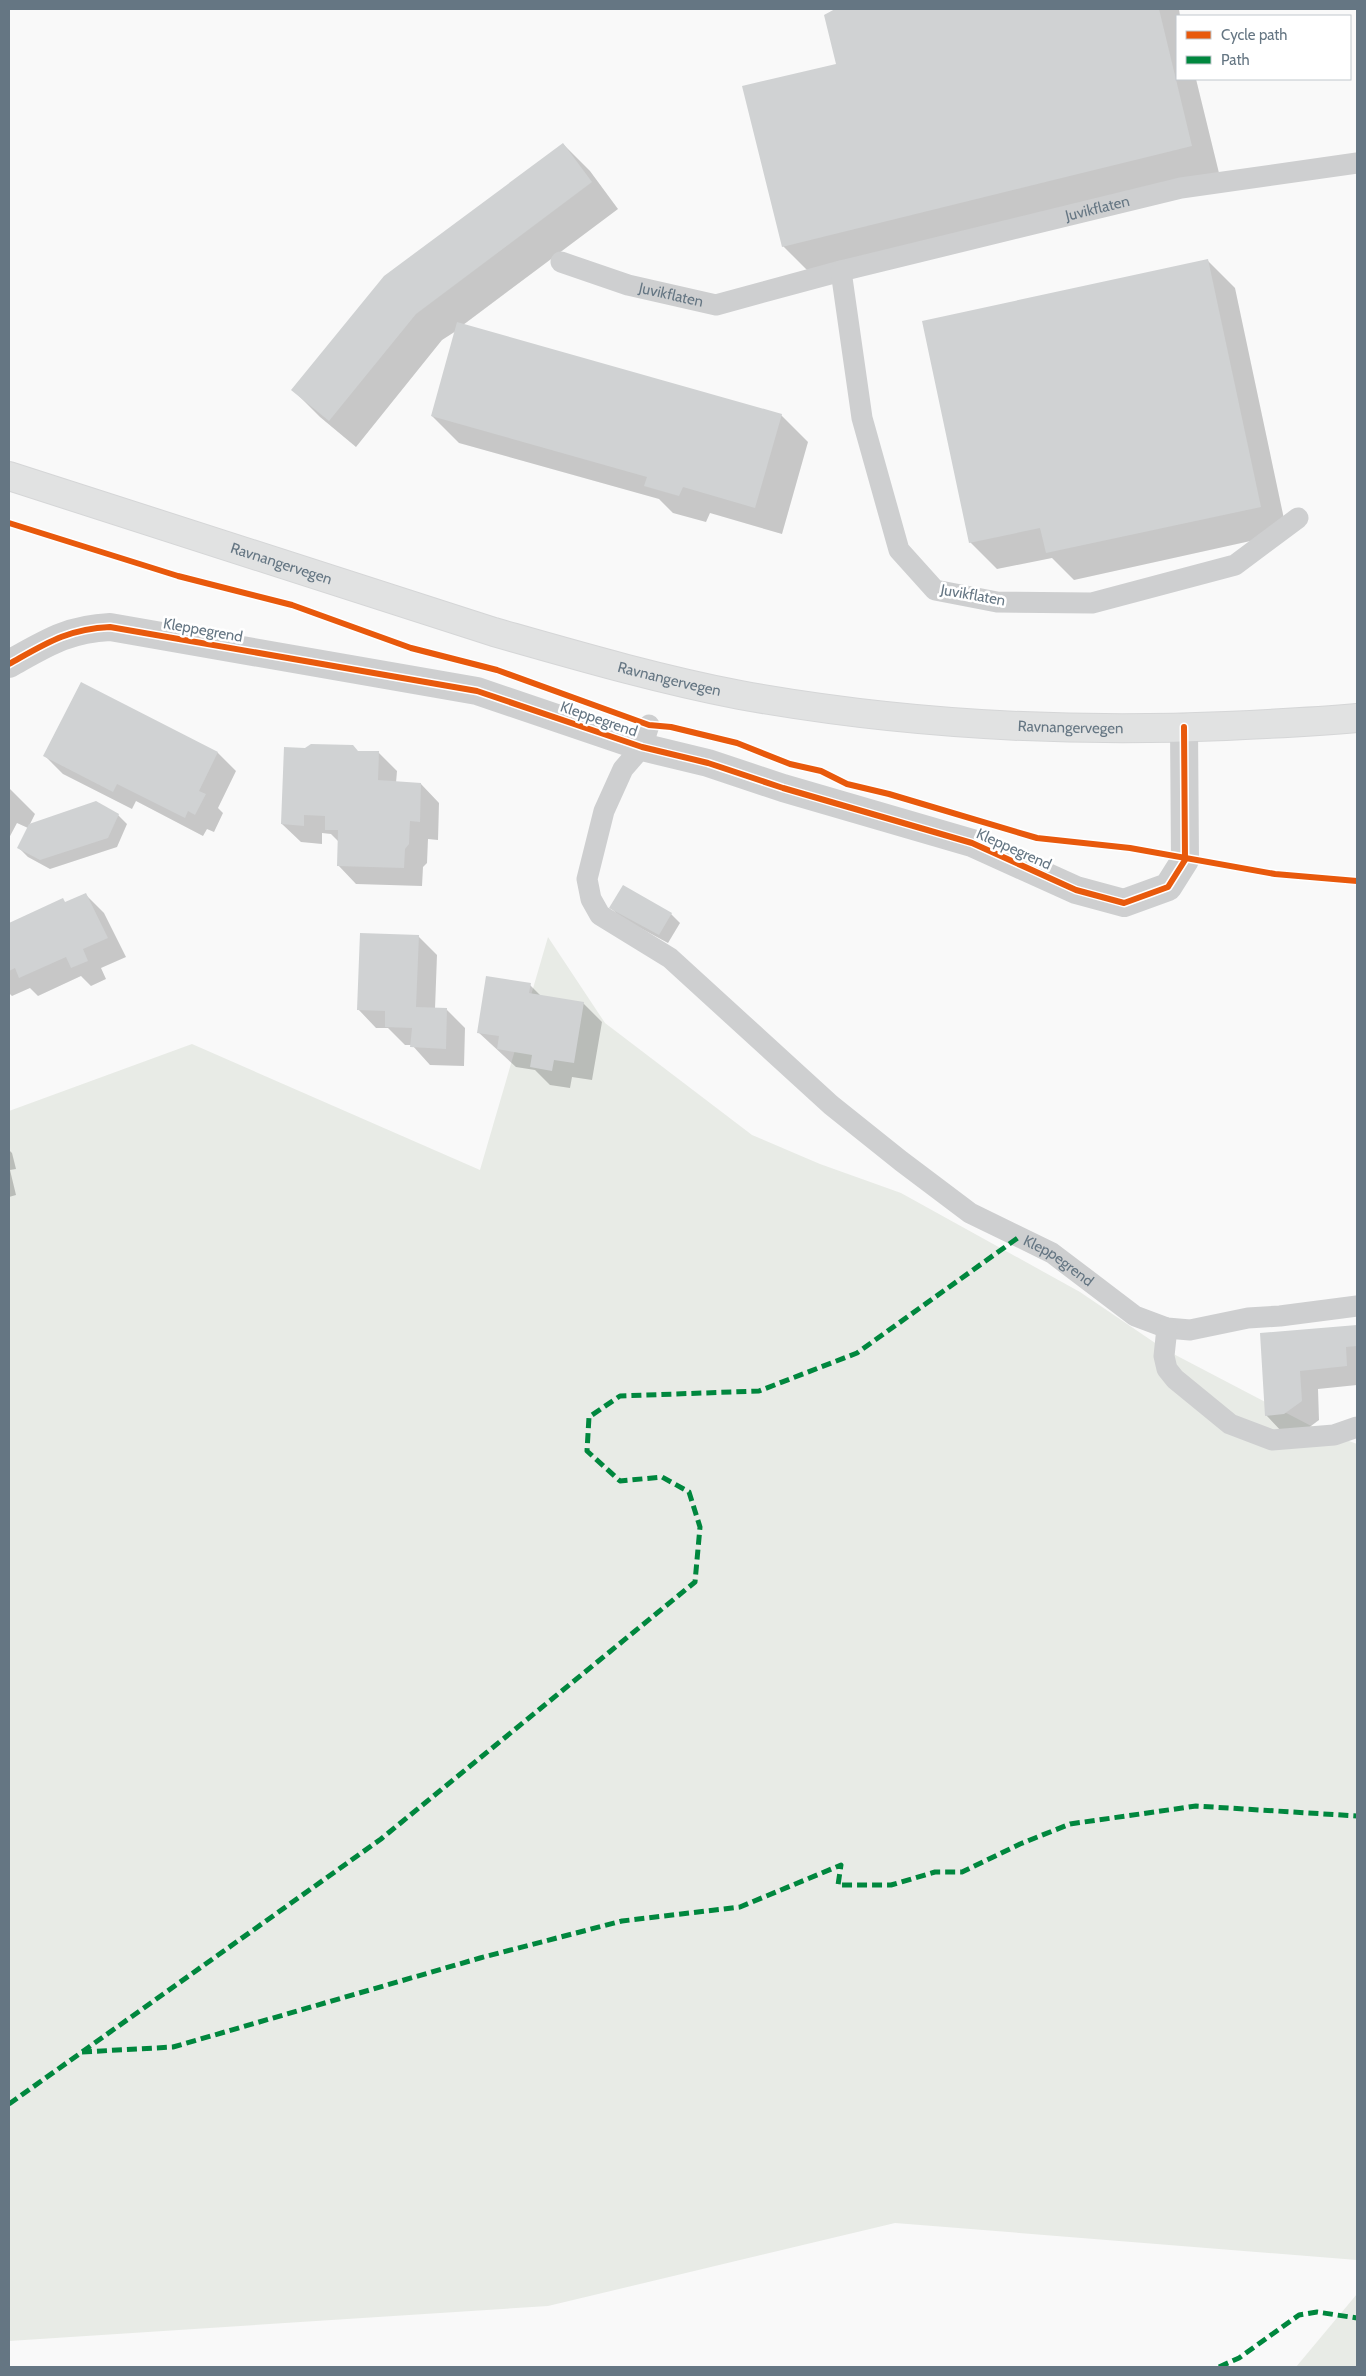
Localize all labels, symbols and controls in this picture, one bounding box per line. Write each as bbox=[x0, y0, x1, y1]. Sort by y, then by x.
legend bbox=[1176, 15, 1351, 80]
text: Cycle path bbox=[1221, 26, 1287, 44]
text: Path bbox=[1221, 51, 1250, 69]
street label: Juvikflaten bbox=[1062, 192, 1131, 225]
street label: Juvikflaten bbox=[636, 279, 705, 311]
street label: Ravnangervegen bbox=[228, 539, 334, 588]
street label: Juvikflaten bbox=[938, 580, 1007, 610]
street label: Kleppegrend bbox=[162, 614, 244, 646]
street label: Ravnangervegen bbox=[616, 658, 723, 700]
street label: Kleppegrend bbox=[558, 697, 640, 741]
street label: Ravnangervegen bbox=[1017, 717, 1123, 737]
street label: Kleppegrend bbox=[974, 824, 1054, 874]
street label: Kleppegrend bbox=[1020, 1231, 1097, 1290]

